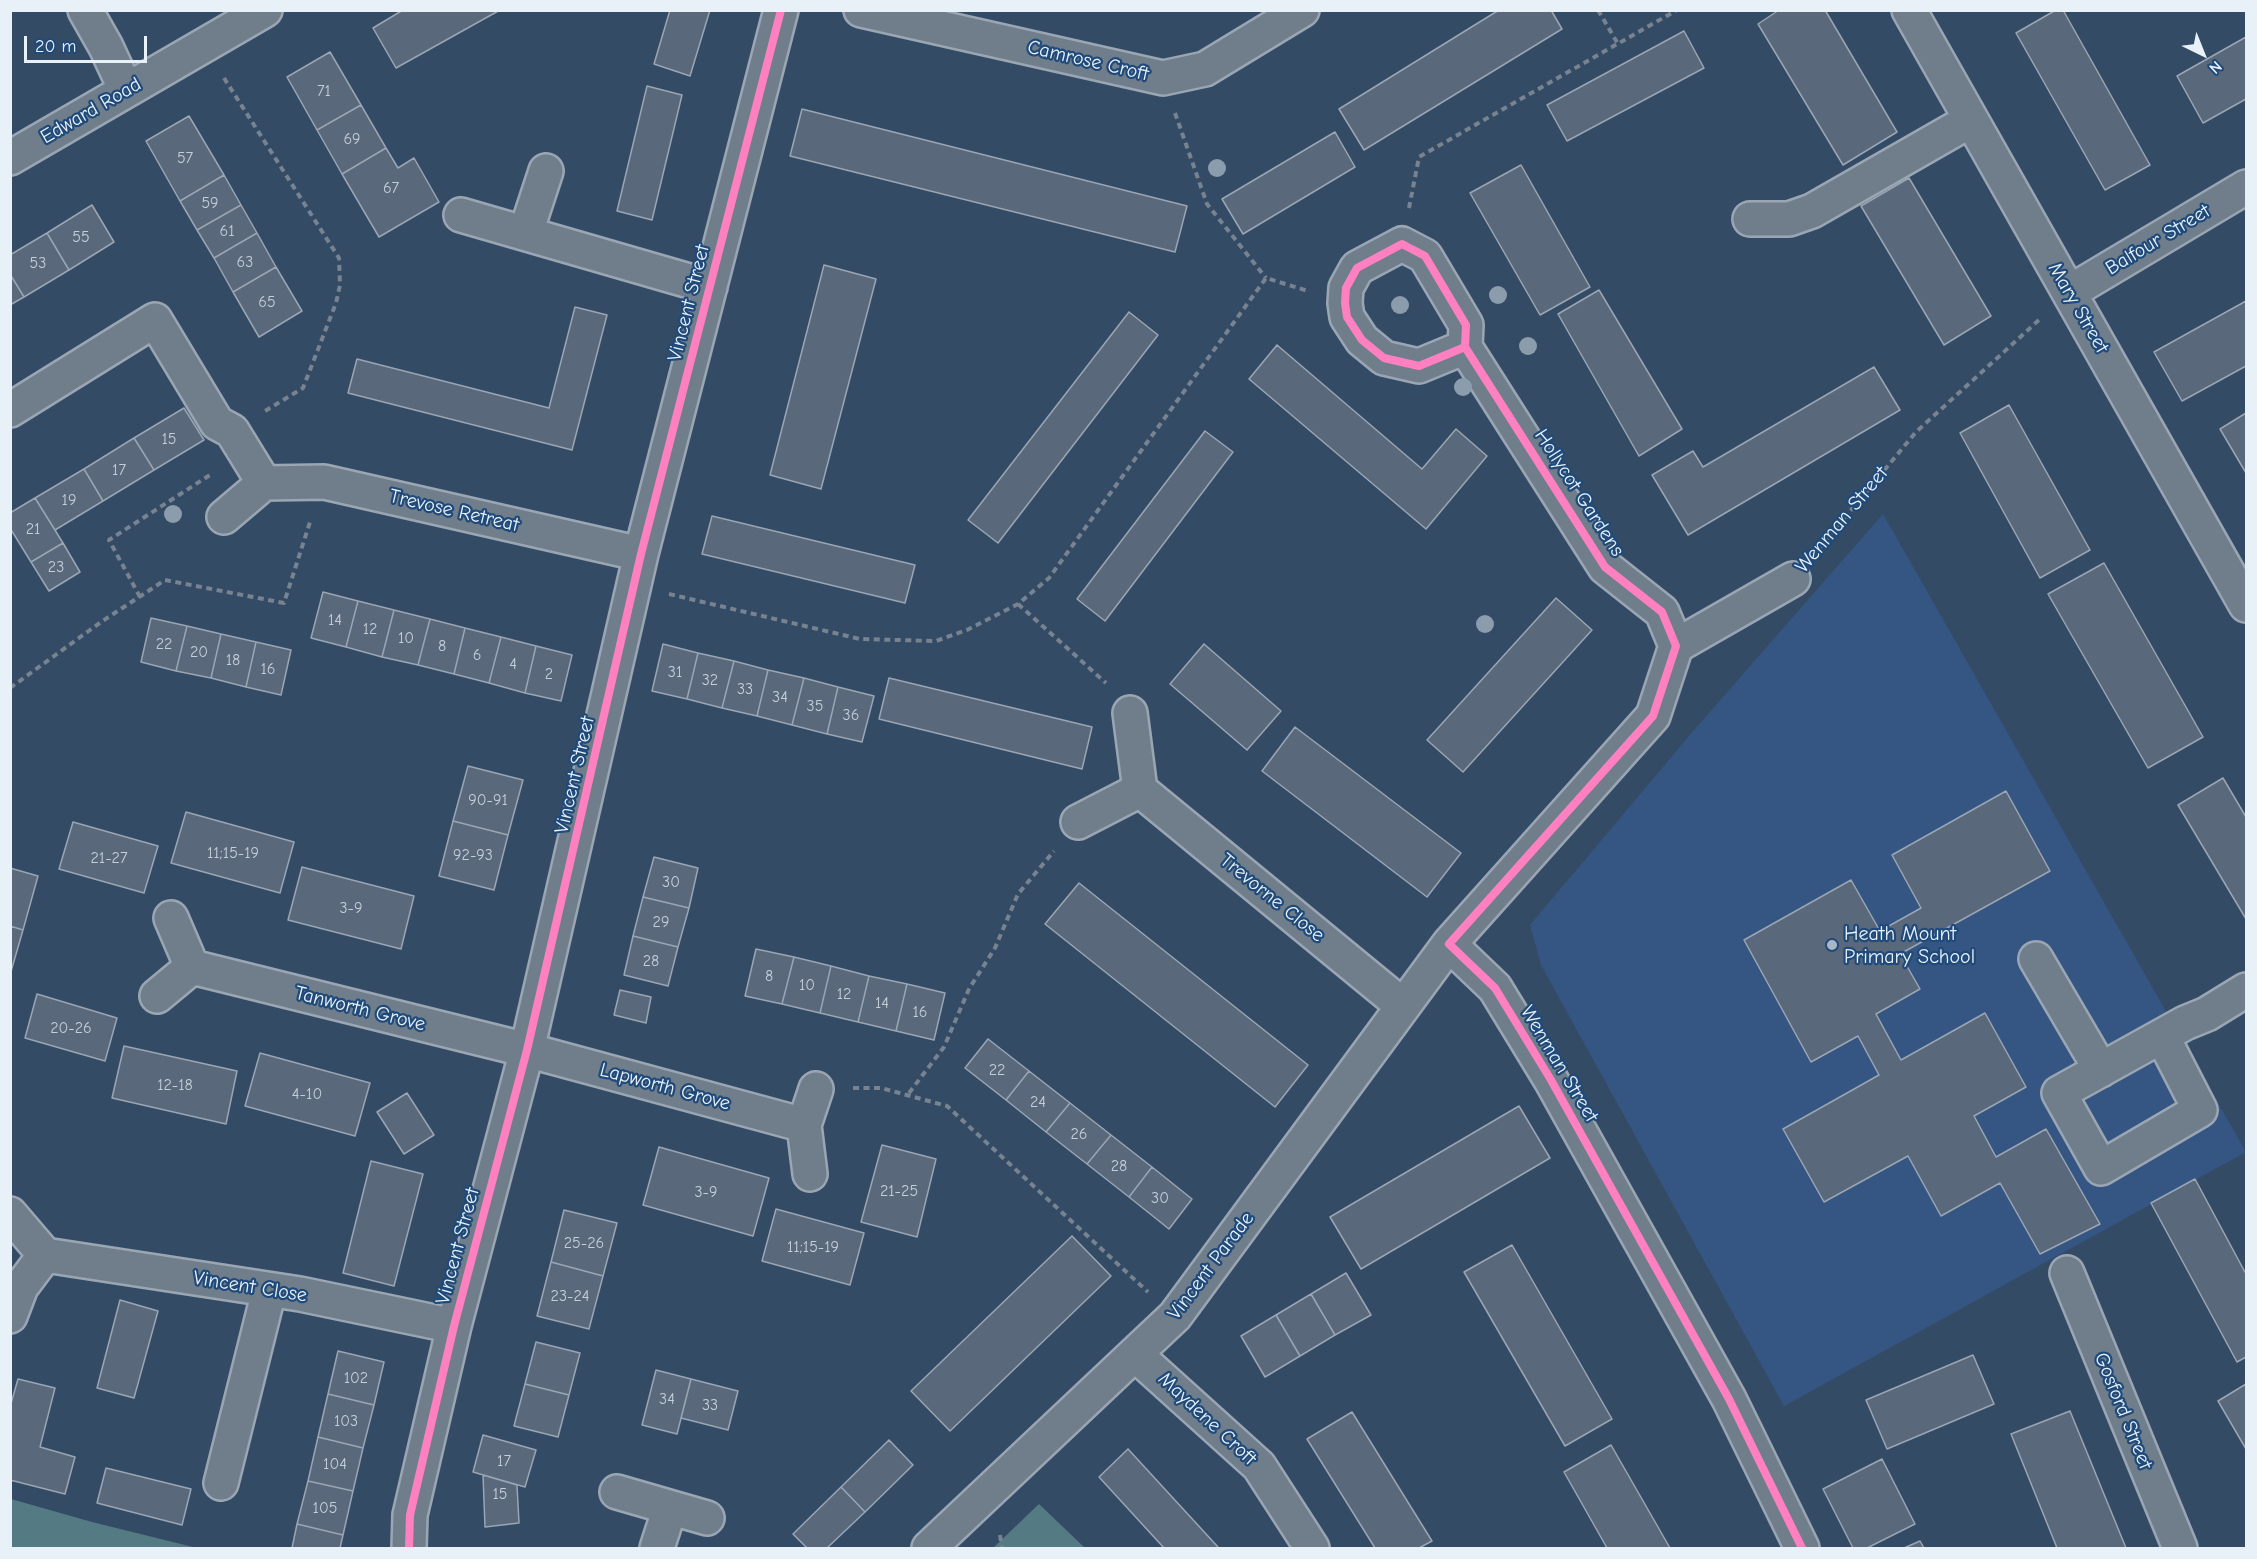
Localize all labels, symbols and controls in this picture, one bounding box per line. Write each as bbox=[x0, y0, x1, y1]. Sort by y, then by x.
scale bar bbox=[27, 24, 150, 62]
north arrow bbox=[2173, 24, 2233, 84]
street label: Camrose Croft bbox=[1025, 35, 1151, 87]
text: 20 m bbox=[35, 36, 76, 57]
text: N bbox=[2205, 57, 2225, 77]
street label: Edward Road bbox=[36, 73, 146, 149]
house number: 71 bbox=[317, 81, 331, 101]
house number: 69 bbox=[343, 129, 361, 149]
house number: 57 bbox=[177, 148, 193, 168]
house number: 67 bbox=[383, 178, 399, 198]
house number: 59 bbox=[201, 193, 219, 213]
street label: Balfour Street bbox=[2101, 199, 2215, 281]
house number: 61 bbox=[219, 221, 235, 241]
house number: 55 bbox=[72, 227, 90, 247]
street label: Vincent Street bbox=[663, 242, 715, 364]
house number: 63 bbox=[237, 252, 253, 272]
house number: 53 bbox=[30, 253, 46, 273]
street label: Mary Street bbox=[2042, 258, 2114, 358]
house number: 65 bbox=[258, 292, 276, 312]
street label: Hollycot Gardens bbox=[1529, 425, 1629, 561]
house number: 15 bbox=[161, 429, 177, 449]
house number: 17 bbox=[112, 460, 126, 480]
street label: Wenman Street bbox=[1790, 462, 1894, 578]
street label: Trevose Retreat bbox=[387, 484, 521, 538]
house number: 19 bbox=[62, 490, 76, 510]
house number: 21 bbox=[26, 519, 40, 539]
house number: 23 bbox=[48, 557, 64, 577]
house number: 14 bbox=[328, 610, 342, 630]
house number: 12 bbox=[363, 619, 377, 639]
house number: 10 bbox=[398, 628, 414, 648]
house number: 22 bbox=[156, 634, 172, 654]
house number: 8 bbox=[438, 636, 446, 656]
house number: 20 bbox=[190, 642, 208, 662]
house number: 6 bbox=[473, 645, 481, 665]
house number: 18 bbox=[226, 650, 240, 670]
house number: 4 bbox=[509, 654, 517, 674]
house number: 16 bbox=[260, 659, 276, 679]
house number: 31 bbox=[668, 662, 682, 682]
house number: 2 bbox=[545, 664, 553, 684]
house number: 32 bbox=[702, 670, 718, 690]
house number: 33 bbox=[737, 679, 753, 699]
house number: 34 bbox=[772, 687, 788, 707]
house number: 35 bbox=[807, 696, 823, 716]
house number: 36 bbox=[843, 705, 859, 725]
street label: Vincent Street bbox=[550, 714, 600, 836]
house number: 90-91 bbox=[468, 790, 508, 810]
house number: 11;15-19 bbox=[207, 843, 259, 863]
house number: 92-93 bbox=[453, 845, 493, 865]
house number: 21-27 bbox=[90, 848, 128, 868]
street label: Trevorne Close bbox=[1215, 849, 1329, 947]
house number: 30 bbox=[662, 872, 680, 892]
house number: 3-9 bbox=[339, 898, 363, 918]
house number: 29 bbox=[653, 912, 669, 932]
place label: Heath Mount Primary School bbox=[1844, 922, 1975, 969]
marker: Heath Mount Primary School bbox=[1825, 938, 1839, 952]
house number: 28 bbox=[643, 951, 659, 971]
house number: 8 bbox=[765, 966, 773, 986]
house number: 10 bbox=[799, 975, 815, 995]
street label: Tanworth Grove bbox=[292, 981, 428, 1037]
house number: 12 bbox=[837, 984, 851, 1004]
house number: 14 bbox=[875, 993, 889, 1013]
street label: Wenman Street bbox=[1515, 1001, 1603, 1127]
house number: 16 bbox=[912, 1002, 928, 1022]
house number: 20-26 bbox=[50, 1018, 92, 1038]
street label: Lapworth Grove bbox=[597, 1058, 733, 1116]
house number: 22 bbox=[989, 1060, 1005, 1080]
house number: 12-18 bbox=[157, 1075, 193, 1095]
house number: 4-10 bbox=[292, 1084, 322, 1104]
house number: 24 bbox=[1030, 1092, 1046, 1112]
house number: 26 bbox=[1070, 1124, 1088, 1144]
house number: 28 bbox=[1111, 1156, 1127, 1176]
house number: 21-25 bbox=[880, 1181, 918, 1201]
house number: 3-9 bbox=[694, 1182, 718, 1202]
street label: Vincent Street bbox=[431, 1185, 485, 1307]
house number: 30 bbox=[1151, 1188, 1169, 1208]
street label: Vincent Parade bbox=[1163, 1207, 1259, 1325]
house number: 25-26 bbox=[564, 1233, 604, 1253]
house number: 11;15-19 bbox=[787, 1237, 839, 1257]
street label: Vincent Close bbox=[191, 1266, 309, 1308]
house number: 23-24 bbox=[551, 1286, 589, 1306]
street label: Gosford Street bbox=[2089, 1349, 2157, 1473]
street label: Maydene Croft bbox=[1153, 1367, 1261, 1471]
house number: 102 bbox=[344, 1368, 368, 1388]
house number: 34 bbox=[659, 1389, 675, 1409]
house number: 33 bbox=[702, 1395, 718, 1415]
house number: 103 bbox=[334, 1411, 358, 1431]
house number: 17 bbox=[497, 1451, 511, 1471]
house number: 104 bbox=[323, 1454, 347, 1474]
house number: 15 bbox=[492, 1484, 508, 1504]
house number: 105 bbox=[313, 1498, 337, 1518]

